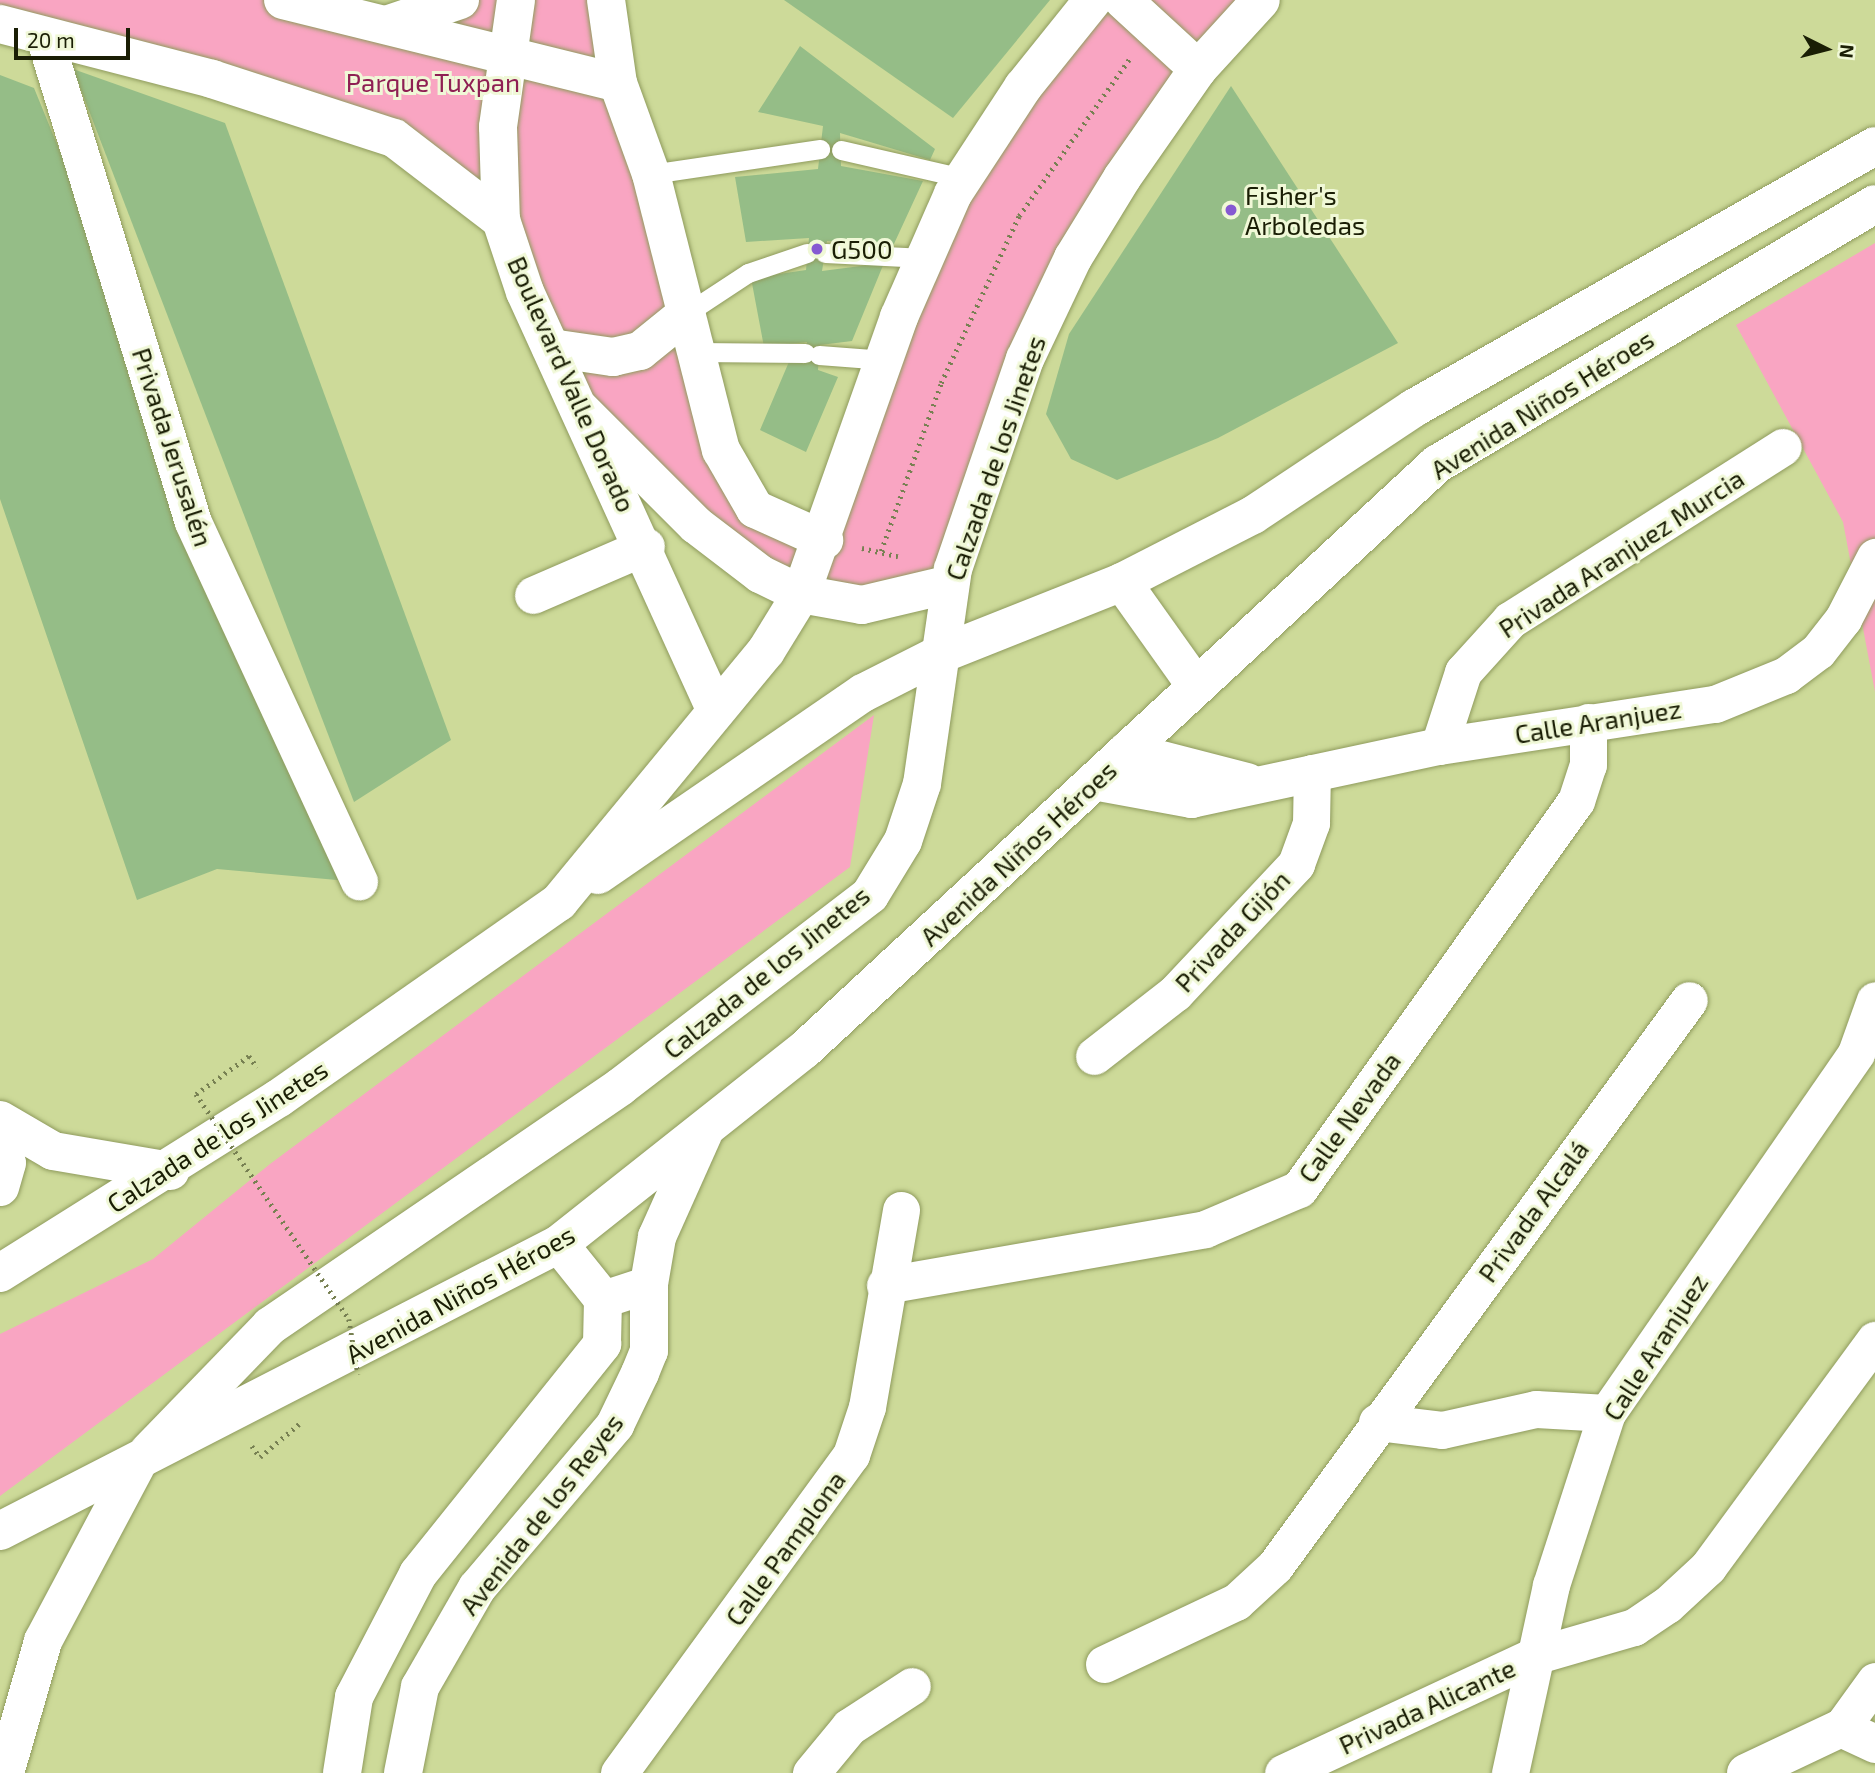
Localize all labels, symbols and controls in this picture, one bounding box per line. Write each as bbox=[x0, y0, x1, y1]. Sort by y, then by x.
scale bar bbox=[18, 14, 133, 58]
north arrow bbox=[1791, 14, 1861, 84]
text: 20 m bbox=[27, 27, 75, 52]
text: N bbox=[1835, 43, 1860, 59]
park label: Parque Tuxpan bbox=[346, 66, 520, 98]
place label: Fisher's Arboledas bbox=[1245, 179, 1365, 241]
marker: Fisher's Arboledas bbox=[1223, 202, 1239, 218]
place label: G500 bbox=[831, 233, 893, 265]
marker: G500 bbox=[809, 241, 825, 257]
street label: Boulevard Valle Dorado bbox=[501, 251, 643, 517]
street label: Avenida Niños Héroes bbox=[1425, 323, 1659, 485]
street label: Calzada de los Jinetes bbox=[938, 331, 1052, 585]
street label: Privada Jerusalén bbox=[126, 344, 220, 550]
street label: Privada Aranjuez Murcia bbox=[1492, 462, 1750, 644]
street label: Calle Aranjuez bbox=[1512, 692, 1684, 750]
street label: Avenida Niños Héroes bbox=[913, 754, 1123, 952]
street label: Privada Gijón bbox=[1168, 864, 1296, 998]
street label: Calzada de los Jinetes bbox=[656, 879, 876, 1065]
street label: Calle Nevada bbox=[1291, 1046, 1407, 1188]
street label: Calzada de los Jinetes bbox=[101, 1053, 333, 1219]
street label: Privada Alcalá bbox=[1471, 1134, 1595, 1288]
street label: Avenida Niños Héroes bbox=[340, 1218, 580, 1370]
street label: Calle Aranjuez bbox=[1596, 1268, 1714, 1426]
street label: Avenida de los Reyes bbox=[453, 1407, 629, 1621]
street label: Calle Pamplona bbox=[718, 1465, 852, 1631]
street label: Privada Alicante bbox=[1334, 1651, 1520, 1761]

